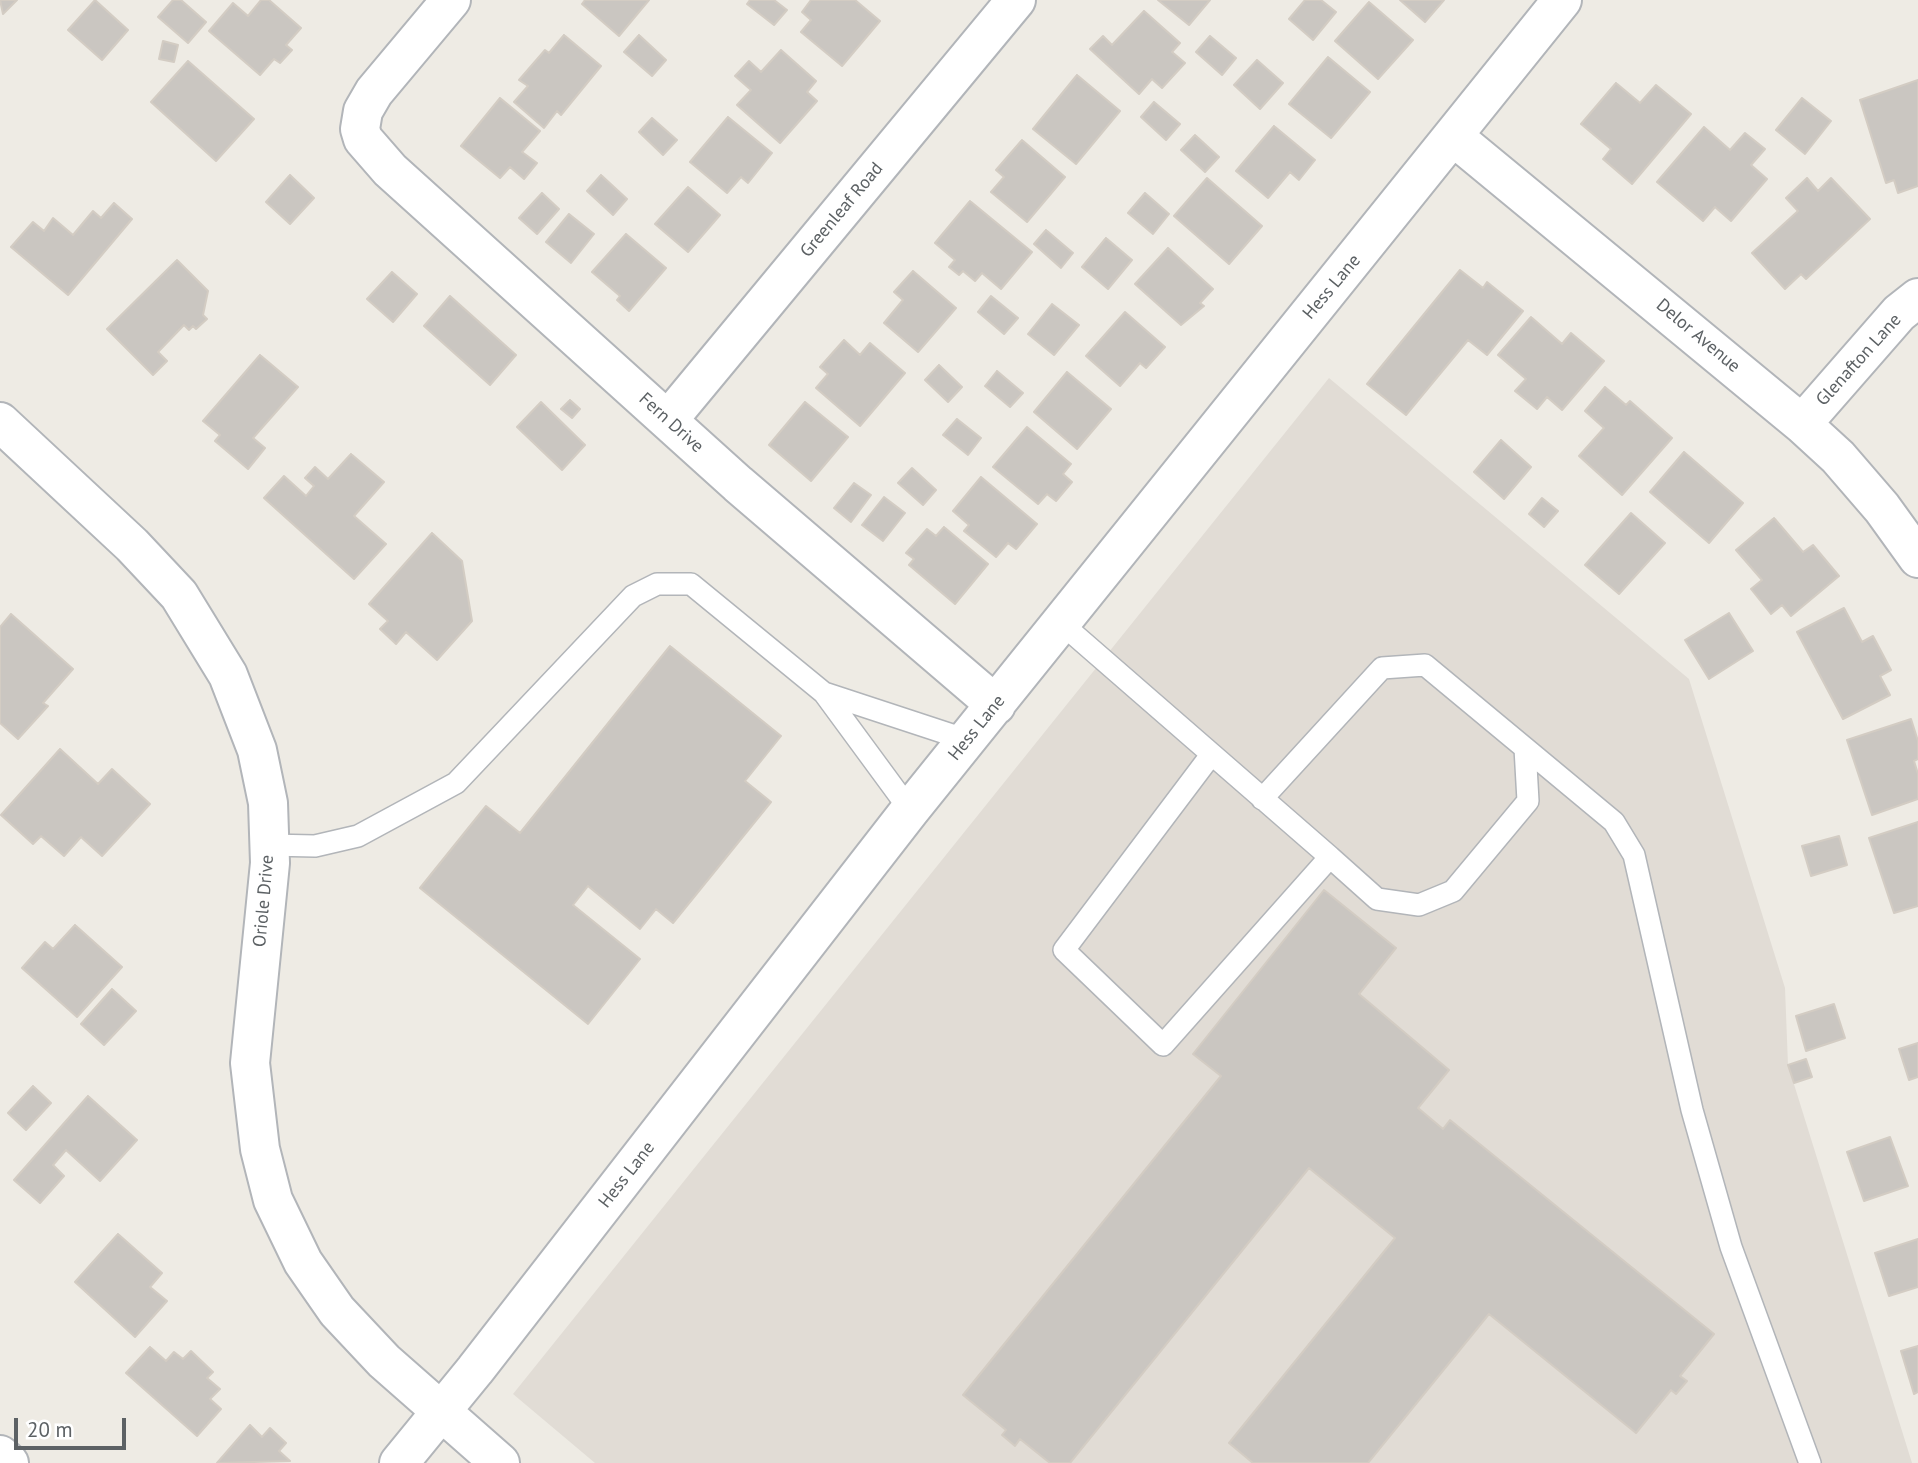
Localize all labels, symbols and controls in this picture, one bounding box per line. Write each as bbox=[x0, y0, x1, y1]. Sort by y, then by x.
street label: Greenleaf Road bbox=[796, 158, 888, 262]
street label: Hess Lane bbox=[1299, 250, 1365, 324]
street label: Delor Avenue bbox=[1652, 295, 1744, 377]
street label: Glenafton Lane bbox=[1812, 309, 1906, 411]
street label: Fern Drive bbox=[634, 388, 708, 458]
street label: Hess Lane bbox=[944, 691, 1010, 765]
street label: Oriole Drive bbox=[249, 854, 279, 948]
street label: Hess Lane bbox=[594, 1138, 660, 1212]
scale bar bbox=[18, 1404, 130, 1448]
text: 20 m bbox=[27, 1416, 73, 1443]

